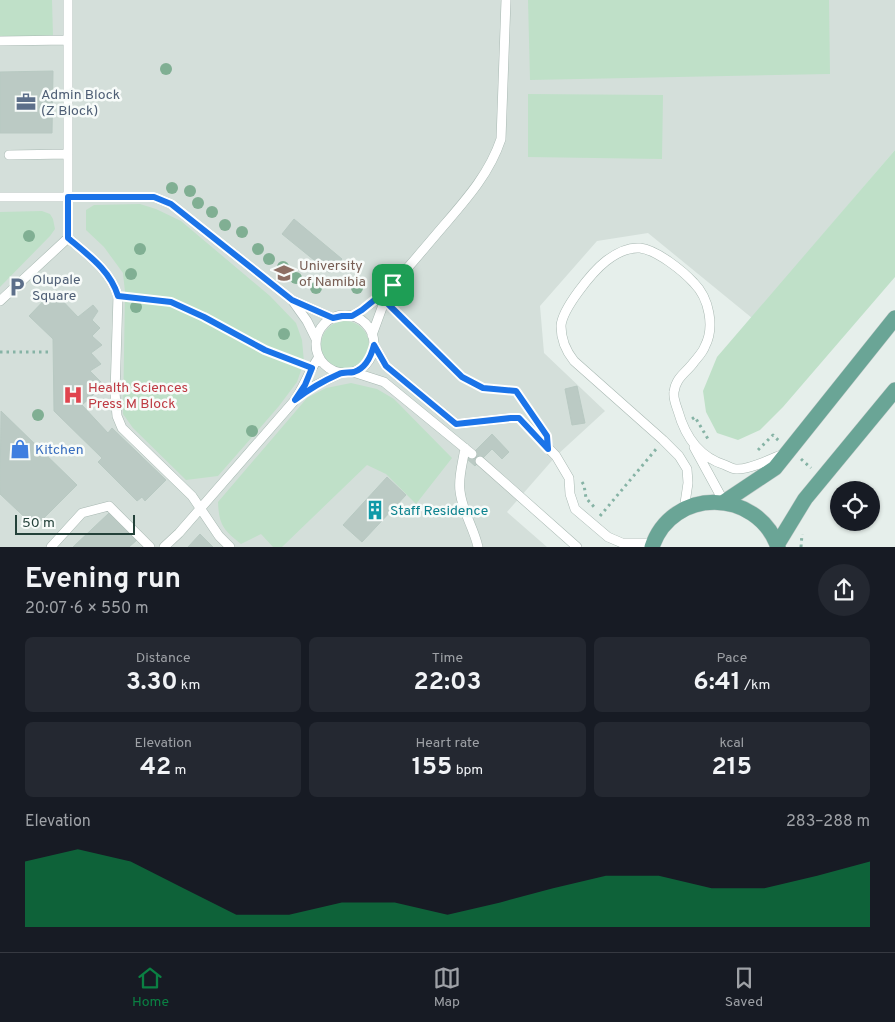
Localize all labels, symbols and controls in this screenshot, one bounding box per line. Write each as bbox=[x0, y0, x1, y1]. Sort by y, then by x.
place label: Admin Block (Z Block) bbox=[41, 87, 120, 120]
office icon: Admin Block (Z Block) bbox=[15, 91, 37, 113]
place label: University of Namibia bbox=[299, 258, 366, 291]
school or university icon: University of Namibia bbox=[273, 262, 295, 284]
pin bbox=[372, 264, 414, 306]
icon: arrive bbox=[379, 271, 407, 299]
place label: Olupale Square bbox=[32, 272, 81, 305]
parking icon: Olupale Square bbox=[6, 276, 28, 298]
place label: Health Sciences Press M Block bbox=[88, 380, 188, 413]
hospital icon: Health Sciences Press M Block bbox=[62, 384, 84, 406]
shop icon: Kitchen bbox=[9, 438, 31, 460]
place label: Kitchen bbox=[35, 442, 84, 459]
map controls bbox=[830, 481, 880, 531]
button: locate bbox=[830, 481, 880, 531]
building icon: Staff Residence bbox=[364, 499, 386, 521]
place label: Staff Residence bbox=[390, 503, 488, 520]
scale bar bbox=[15, 512, 135, 535]
text: 50 m bbox=[22, 515, 55, 532]
text: Evening run bbox=[25, 562, 181, 598]
button: share bbox=[818, 564, 870, 616]
text: 20:07 · 6 × 550 m bbox=[25, 599, 149, 619]
text: Distance bbox=[136, 650, 191, 667]
text: Time bbox=[432, 650, 463, 667]
text: Pace bbox=[716, 650, 747, 667]
text: 3.30 bbox=[126, 667, 178, 699]
text: 22:03 bbox=[413, 667, 482, 699]
text: 6:41 bbox=[693, 667, 741, 699]
text: km bbox=[178, 677, 200, 694]
text: /km bbox=[741, 677, 770, 694]
text: Elevation bbox=[134, 735, 192, 752]
text: Heart rate bbox=[415, 735, 480, 752]
text: kcal bbox=[719, 735, 744, 752]
text: 42 bbox=[140, 752, 171, 784]
text: 155 bbox=[412, 752, 452, 784]
text: 215 bbox=[712, 752, 752, 784]
text: m bbox=[171, 762, 186, 779]
text: bpm bbox=[452, 762, 483, 779]
text: Elevation bbox=[25, 812, 91, 832]
text: 283–288 m bbox=[786, 812, 870, 832]
tab: Home bbox=[132, 964, 169, 1011]
tab: Map bbox=[433, 964, 461, 1011]
tab: Saved bbox=[725, 964, 763, 1011]

